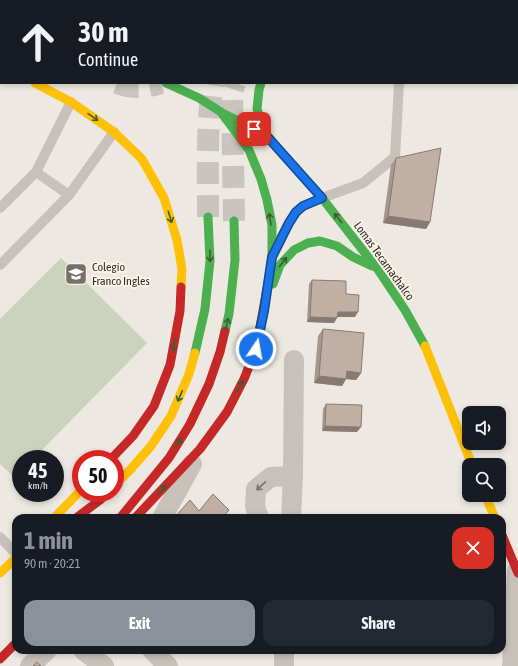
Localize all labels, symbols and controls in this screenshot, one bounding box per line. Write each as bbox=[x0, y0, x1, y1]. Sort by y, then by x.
icon: ahead bbox=[12, 16, 64, 68]
text: 30 m bbox=[78, 16, 128, 48]
text: Continue bbox=[78, 49, 138, 70]
pin bbox=[237, 112, 271, 146]
one-way arrow bbox=[87, 113, 98, 121]
icon: arrive bbox=[243, 118, 265, 140]
one-way arrow bbox=[167, 210, 174, 223]
one-way arrow bbox=[334, 212, 343, 223]
one-way arrow bbox=[266, 213, 274, 226]
street label: Lomas Tecamachalco bbox=[351, 219, 417, 303]
one-way arrow bbox=[206, 249, 214, 262]
one-way arrow bbox=[279, 257, 288, 268]
place label: Colegio Franco Ingles bbox=[92, 260, 150, 288]
school or university icon: Colegio Franco Ingles bbox=[63, 261, 89, 287]
one-way arrow bbox=[223, 317, 231, 330]
position arrow bbox=[235, 328, 277, 370]
one-way arrow bbox=[170, 338, 178, 351]
one-way arrow bbox=[237, 381, 244, 393]
one-way arrow bbox=[176, 390, 183, 402]
map controls bbox=[462, 406, 506, 502]
button: sound bbox=[462, 406, 506, 450]
one-way arrow bbox=[175, 437, 183, 449]
speed limit sign: 50 bbox=[72, 450, 124, 502]
button: search bbox=[462, 458, 506, 502]
text: 45 bbox=[29, 459, 47, 482]
text: km/h bbox=[28, 480, 48, 491]
one-way arrow bbox=[256, 481, 266, 490]
one-way arrow bbox=[157, 485, 167, 495]
text: 1 min bbox=[24, 527, 73, 554]
button: close bbox=[452, 527, 494, 569]
text: 90 m · 20:21 bbox=[24, 556, 81, 571]
button: Exit bbox=[24, 600, 255, 646]
button: Share bbox=[263, 600, 494, 646]

